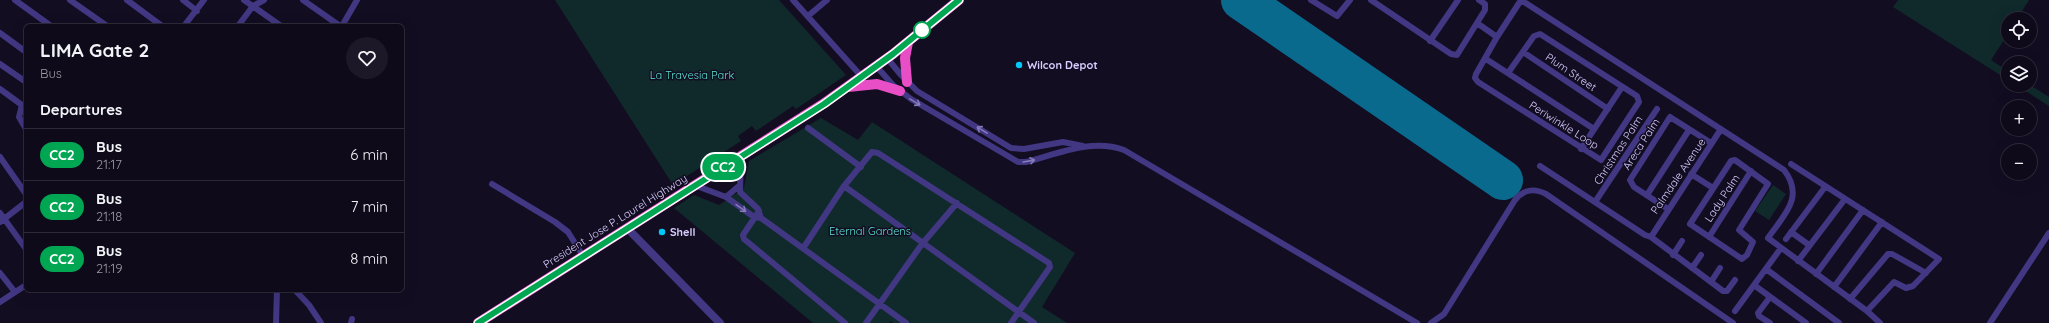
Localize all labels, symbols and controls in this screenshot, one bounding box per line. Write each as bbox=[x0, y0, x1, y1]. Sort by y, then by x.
map controls bbox=[2001, 12, 2037, 180]
button: locate bbox=[2001, 12, 2037, 48]
unlabelled marker bbox=[913, 21, 931, 39]
button: heart bbox=[346, 37, 388, 79]
text: LIMA Gate 2 bbox=[40, 38, 149, 62]
street label: Plum Street bbox=[1543, 50, 1599, 94]
button: layers bbox=[2001, 56, 2037, 92]
place label: Wilcon Depot bbox=[1027, 58, 1098, 72]
marker: Wilcon Depot bbox=[1014, 60, 1024, 70]
text: Bus bbox=[40, 65, 62, 81]
park label: La Travesia Park bbox=[650, 68, 734, 82]
one-way arrow bbox=[909, 98, 920, 106]
street label: Periwinkle Loop bbox=[1527, 98, 1602, 152]
text: Departures bbox=[40, 100, 122, 119]
button: + bbox=[2001, 100, 2037, 136]
street label: Christmas Palm bbox=[1590, 113, 1646, 187]
street label: Areca Palm bbox=[1619, 116, 1663, 172]
one-way arrow bbox=[976, 126, 988, 134]
street label: Palmdale Avenue bbox=[1648, 135, 1708, 217]
text: Bus bbox=[96, 137, 122, 156]
button: − bbox=[2001, 144, 2037, 180]
text: 6 min bbox=[350, 145, 388, 164]
text: CC2 bbox=[49, 146, 75, 164]
line badge: CC2 bbox=[700, 154, 746, 180]
text: 21:17 bbox=[96, 156, 122, 172]
one-way arrow bbox=[1022, 157, 1035, 165]
text: CC2 bbox=[710, 158, 736, 176]
street label: President Jose P. Laurel Highway bbox=[540, 171, 690, 271]
street label: Lady Palm bbox=[1701, 171, 1743, 225]
text: Bus bbox=[96, 189, 122, 208]
text: 7 min bbox=[351, 197, 388, 216]
text: CC2 bbox=[49, 198, 75, 216]
one-way arrow bbox=[735, 204, 746, 212]
text: 21:18 bbox=[96, 208, 122, 224]
park label: Eternal Gardens bbox=[829, 224, 911, 238]
place label: Shell bbox=[670, 225, 695, 239]
marker: Shell bbox=[657, 227, 667, 237]
text: Bus bbox=[96, 241, 122, 260]
text: 8 min bbox=[350, 249, 388, 268]
text: CC2 bbox=[49, 250, 75, 268]
text: 21:19 bbox=[96, 260, 123, 276]

